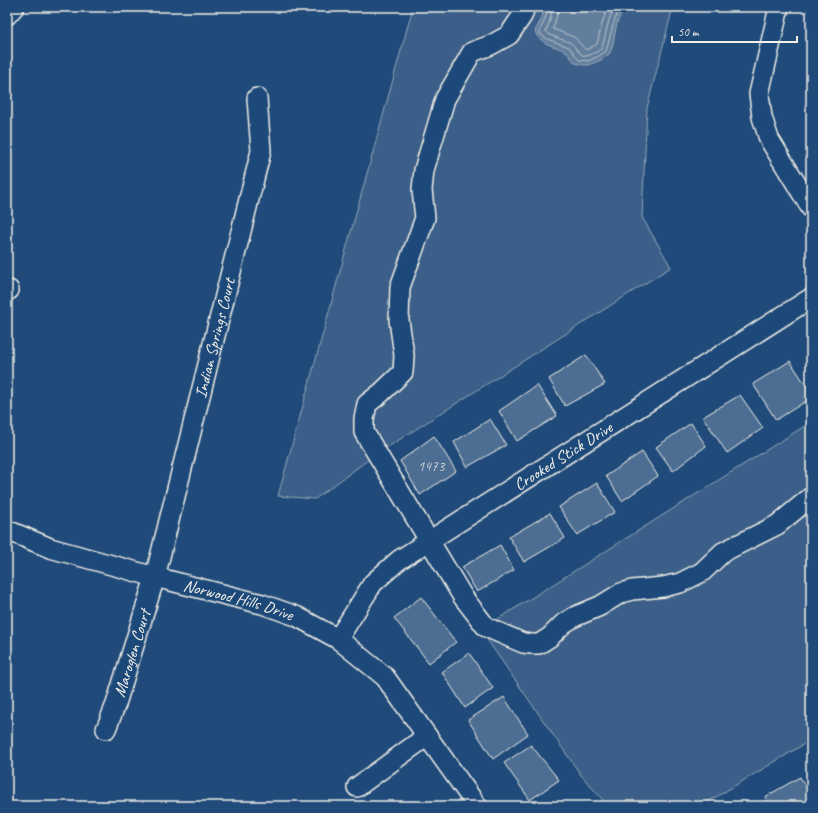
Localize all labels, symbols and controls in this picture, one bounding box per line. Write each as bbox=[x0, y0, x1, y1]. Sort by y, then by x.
scale bar bbox=[672, 18, 797, 44]
text: 50 m bbox=[678, 24, 700, 40]
street label: Indian Springs Court bbox=[190, 274, 240, 400]
street label: Crooked Stick Drive bbox=[510, 416, 618, 495]
house number: 1473 bbox=[417, 457, 446, 476]
street label: Norwood Hills Drive bbox=[181, 575, 297, 626]
street label: Maroglen Court bbox=[109, 605, 156, 700]

